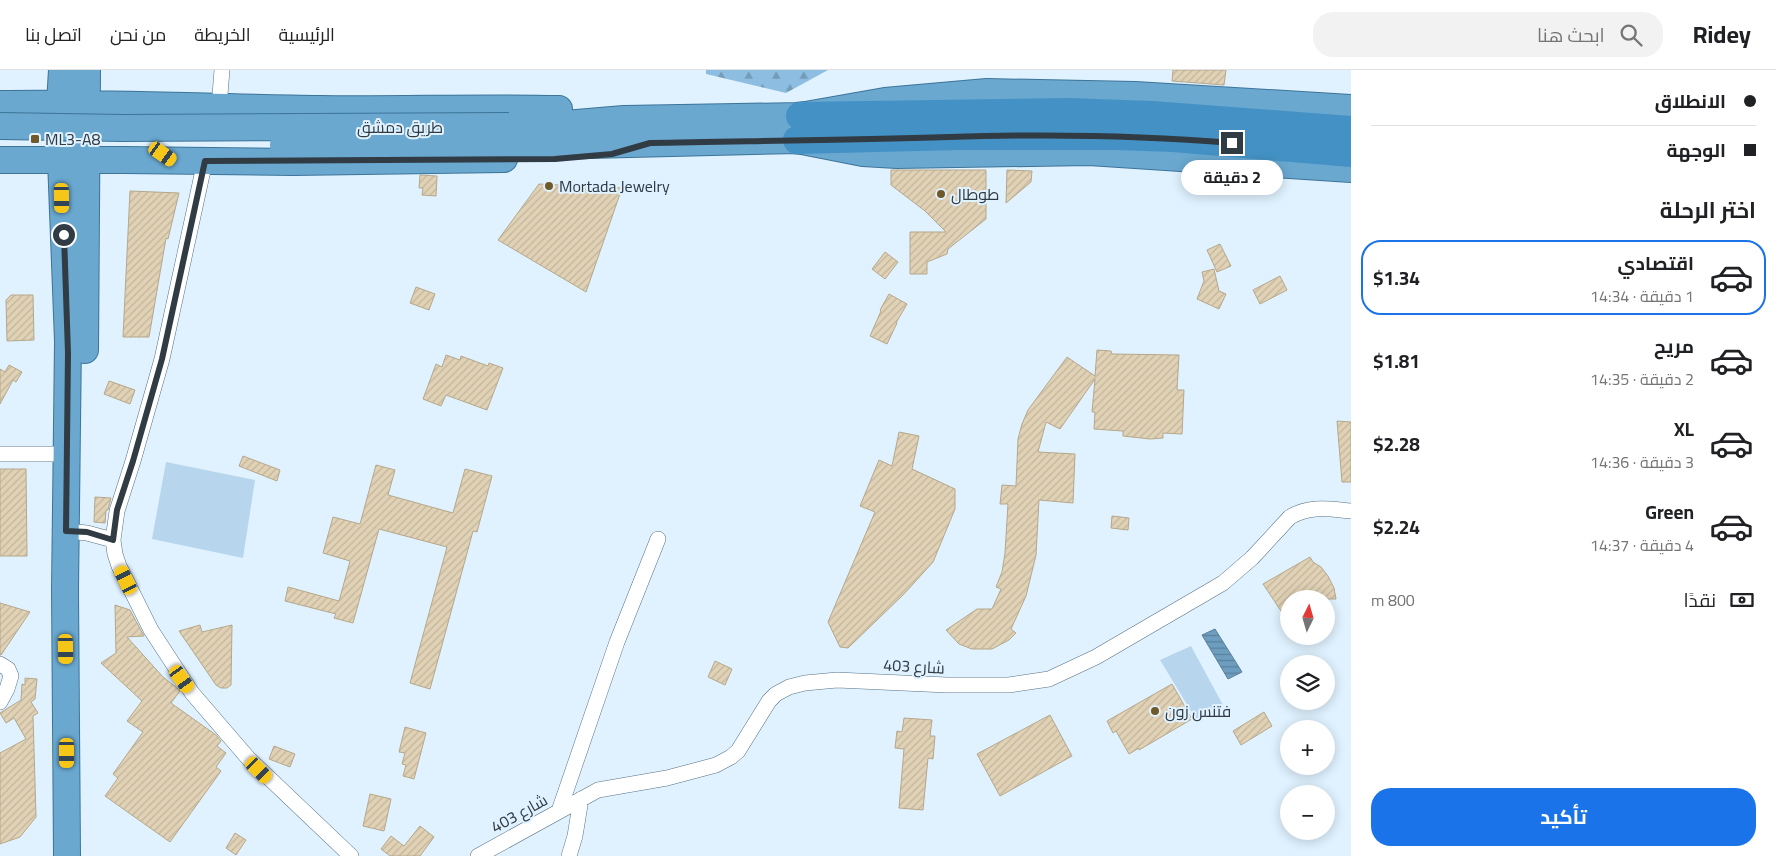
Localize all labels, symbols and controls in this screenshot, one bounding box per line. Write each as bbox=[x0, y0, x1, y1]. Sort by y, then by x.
search box bbox=[1313, 12, 1663, 57]
text: Ridey bbox=[1693, 12, 1751, 57]
text: ابحث هنا bbox=[1537, 17, 1605, 53]
text: اتصل بنا bbox=[25, 18, 82, 51]
text: من نحن bbox=[110, 18, 166, 51]
text: الخريطة bbox=[194, 18, 250, 51]
text: الرئيسية bbox=[278, 18, 335, 51]
icon: search bbox=[1617, 21, 1645, 49]
text: الانطلاق bbox=[1655, 83, 1726, 119]
street label: طريق دمشق bbox=[357, 112, 443, 142]
place label: ML3-A8 bbox=[45, 124, 100, 154]
route end bbox=[1221, 132, 1243, 154]
text: الوجهة bbox=[1666, 132, 1726, 168]
marker: ML3-A8 bbox=[29, 133, 41, 145]
car bbox=[146, 139, 179, 169]
callout: 2 دقيقة bbox=[1181, 160, 1283, 196]
text: 2 دقيقة bbox=[1203, 162, 1261, 192]
place label: Mortada Jewelry bbox=[559, 171, 670, 201]
place label: طوطال bbox=[951, 179, 999, 209]
marker: Mortada Jewelry bbox=[543, 180, 555, 192]
car bbox=[54, 183, 69, 213]
marker: طوطال bbox=[935, 188, 947, 200]
text: اختر الرحلة bbox=[1660, 189, 1756, 231]
route start bbox=[53, 224, 75, 246]
text: اقتصادي bbox=[1618, 245, 1694, 281]
icon: car bbox=[1709, 255, 1754, 300]
text: $1.34 bbox=[1373, 260, 1420, 296]
text: 1 دقيقة · 14:34 bbox=[1590, 281, 1694, 311]
text: مريح bbox=[1654, 328, 1694, 364]
icon: car bbox=[1709, 338, 1754, 383]
text: $1.81 bbox=[1373, 343, 1420, 379]
text: 2 دقيقة · 14:35 bbox=[1590, 364, 1694, 394]
text: XL bbox=[1674, 411, 1694, 447]
icon: car bbox=[1709, 421, 1754, 466]
text: $2.28 bbox=[1373, 426, 1420, 462]
text: 3 دقيقة · 14:36 bbox=[1590, 447, 1694, 477]
text: Green bbox=[1645, 494, 1694, 530]
icon: car bbox=[1709, 504, 1754, 549]
text: $2.24 bbox=[1373, 509, 1420, 545]
text: 4 دقيقة · 14:37 bbox=[1590, 530, 1694, 560]
car bbox=[112, 563, 139, 597]
text: نقدًا bbox=[1684, 582, 1716, 618]
text: 800 m bbox=[1371, 585, 1415, 615]
icon: cash bbox=[1728, 586, 1756, 614]
north arrow bbox=[1280, 590, 1335, 645]
map controls bbox=[1280, 590, 1335, 840]
car bbox=[58, 634, 73, 664]
street label: شارع 403 bbox=[883, 649, 945, 683]
button: layers bbox=[1280, 655, 1335, 710]
car bbox=[167, 662, 196, 696]
place label: فتنس زون bbox=[1165, 696, 1231, 726]
marker: فتنس زون bbox=[1149, 705, 1161, 717]
button: + bbox=[1280, 720, 1335, 775]
car bbox=[59, 738, 74, 768]
car bbox=[243, 754, 274, 786]
street label: شارع 403 bbox=[485, 785, 553, 841]
button: − bbox=[1280, 785, 1335, 840]
button: تأكيد bbox=[1371, 788, 1756, 846]

